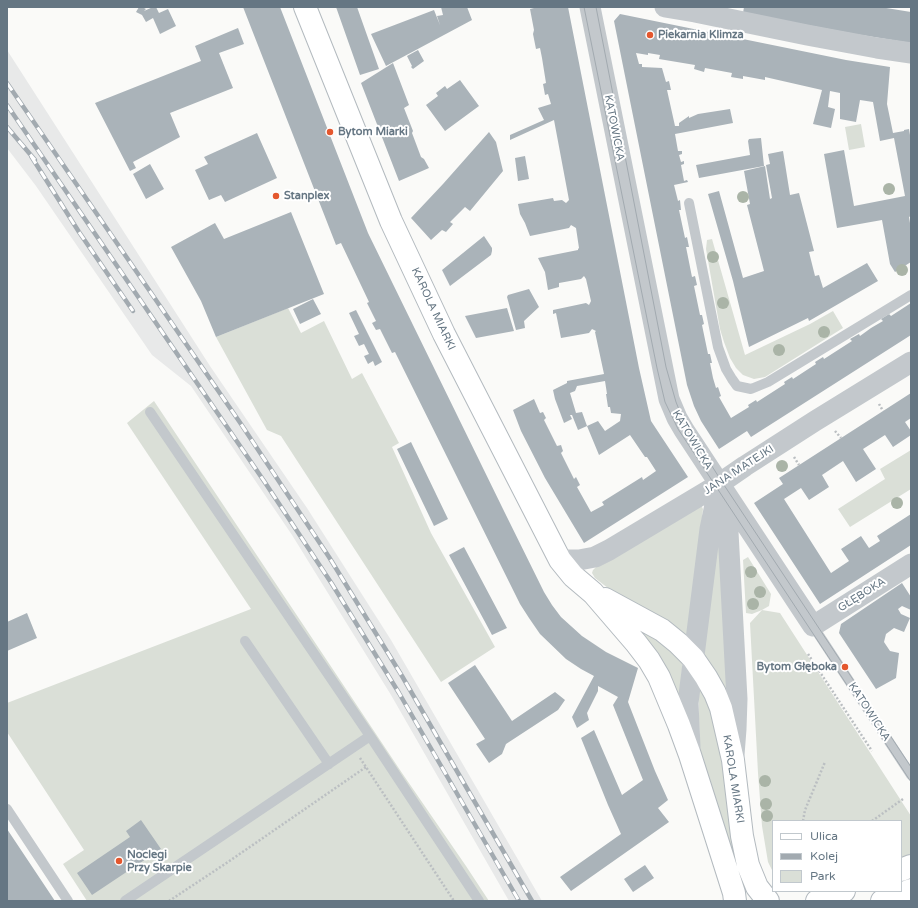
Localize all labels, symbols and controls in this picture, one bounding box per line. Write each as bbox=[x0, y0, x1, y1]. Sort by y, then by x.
place label: Piekarnia Klimza bbox=[658, 28, 744, 42]
marker: Piekarnia Klimza bbox=[645, 30, 655, 40]
street label: KATOWICKA bbox=[601, 94, 627, 162]
place label: Bytom Miarki bbox=[338, 125, 408, 139]
marker: Bytom Miarki bbox=[325, 127, 335, 137]
place label: Stanplex bbox=[284, 189, 329, 203]
marker: Stanplex bbox=[271, 191, 281, 201]
street label: KAROLA MIARKI bbox=[408, 266, 458, 352]
street label: KATOWICKA bbox=[669, 408, 715, 472]
street label: JANA MATEJKI bbox=[702, 442, 776, 498]
street label: GŁĘBOKA bbox=[836, 575, 888, 615]
place label: Bytom Głęboka bbox=[757, 660, 837, 674]
marker: Bytom Głęboka bbox=[840, 662, 850, 672]
street label: KATOWICKA bbox=[845, 680, 893, 744]
street label: KAROLA MIARKI bbox=[719, 734, 747, 824]
legend bbox=[772, 820, 902, 892]
text: Ulica bbox=[810, 829, 838, 843]
place label: Noclegi Przy Skarpie bbox=[127, 848, 192, 874]
text: Kolej bbox=[810, 849, 838, 863]
marker: Noclegi Przy Skarpie bbox=[114, 856, 124, 866]
text: Park bbox=[810, 869, 836, 883]

